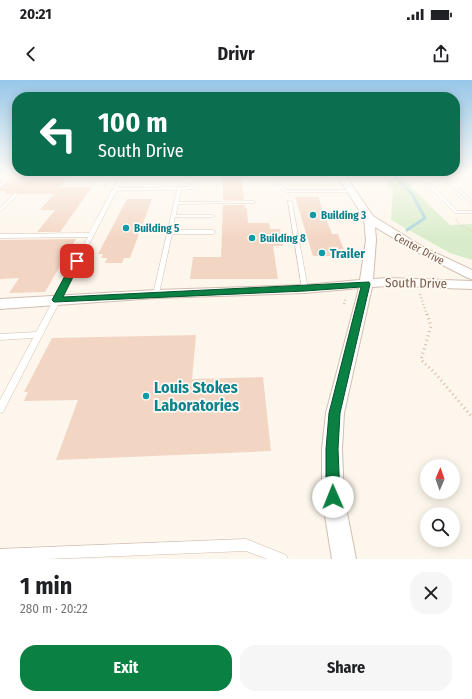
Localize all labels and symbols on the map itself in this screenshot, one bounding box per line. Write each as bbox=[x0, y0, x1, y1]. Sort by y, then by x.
place label: Building 3 bbox=[321, 209, 366, 222]
marker: Building 3 bbox=[308, 210, 318, 220]
place label: Building 5 bbox=[134, 222, 180, 235]
marker: Building 5 bbox=[121, 223, 131, 233]
street label: Center Drive bbox=[392, 230, 446, 268]
place label: Building 8 bbox=[260, 232, 306, 245]
marker: Building 8 bbox=[247, 233, 257, 243]
pin bbox=[60, 244, 94, 278]
place label: Trailer bbox=[330, 246, 365, 261]
marker: Trailer bbox=[317, 248, 327, 258]
street label: South Drive bbox=[385, 275, 447, 291]
place label: Louis Stokes Laboratories bbox=[154, 378, 239, 415]
marker: Louis Stokes Laboratories bbox=[141, 391, 151, 401]
north arrow bbox=[420, 459, 460, 499]
position arrow bbox=[312, 476, 354, 518]

